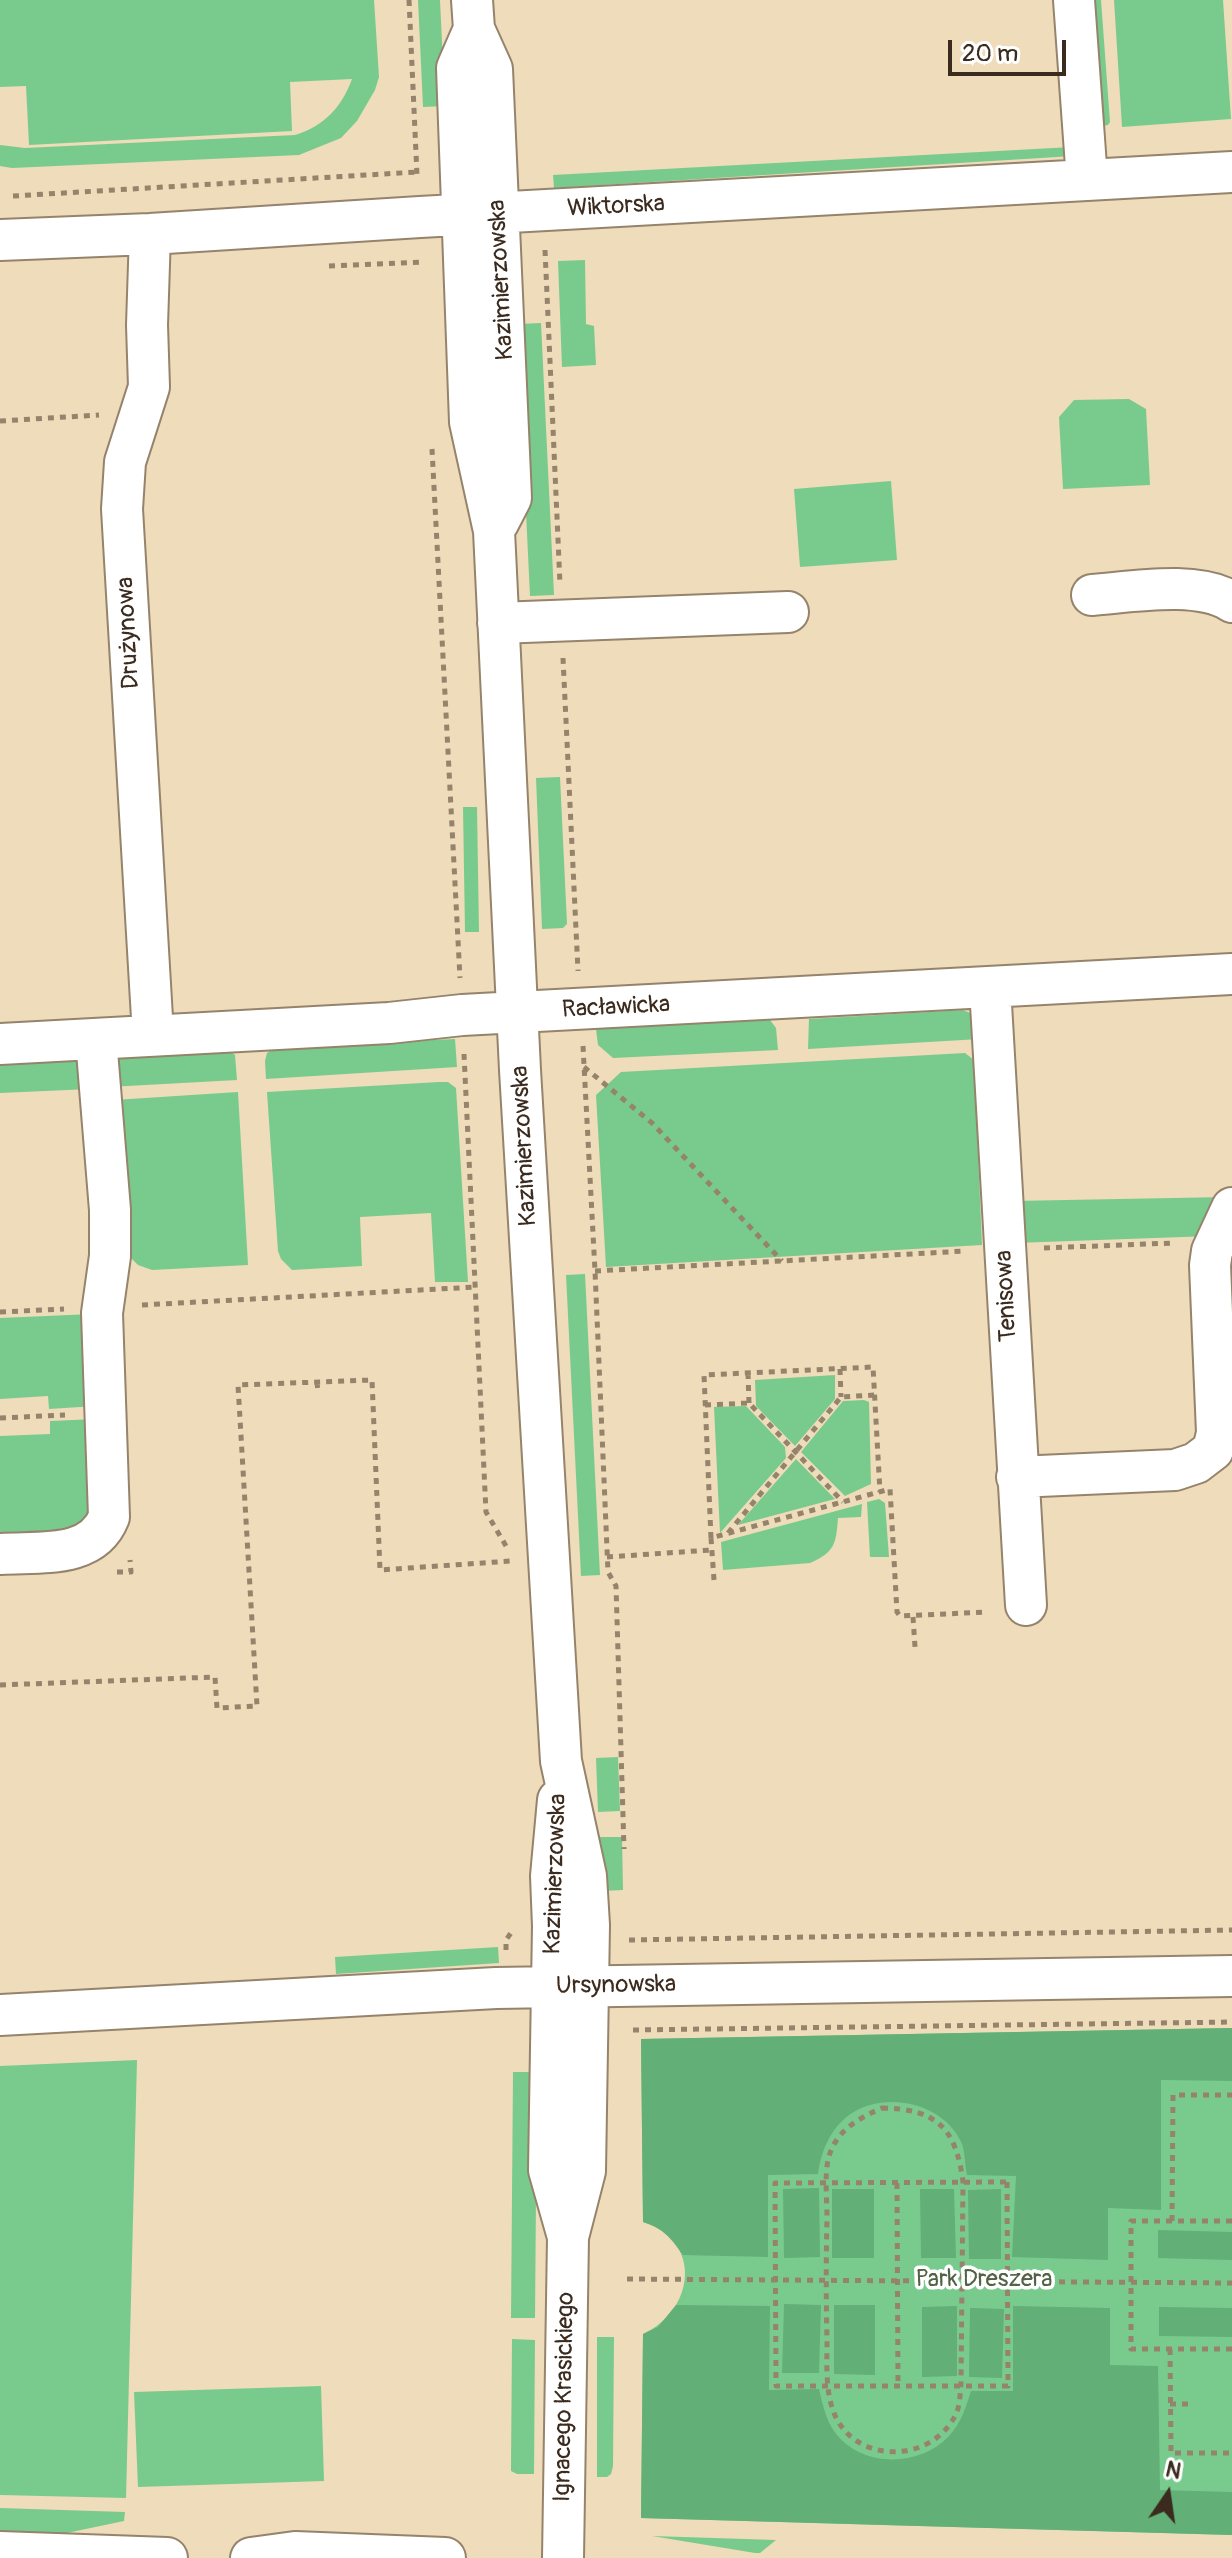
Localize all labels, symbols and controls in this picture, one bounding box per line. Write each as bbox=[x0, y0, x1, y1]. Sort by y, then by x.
scale bar bbox=[952, 24, 1070, 74]
text: 20 m bbox=[962, 39, 1018, 68]
street label: Wiktorska bbox=[566, 190, 666, 224]
street label: Kazimierzowska bbox=[483, 199, 521, 361]
street label: Drużynowa bbox=[112, 576, 146, 690]
street label: Racławicka bbox=[561, 991, 671, 1025]
street label: Kazimierzowska bbox=[506, 1065, 544, 1227]
street label: Tenisowa bbox=[990, 1249, 1024, 1343]
street label: Kazimierzowska bbox=[539, 1793, 573, 1955]
street label: Ursynowska bbox=[556, 1971, 676, 2001]
park label: Park Dreszera bbox=[916, 2266, 1052, 2294]
street label: Ignacego Krasickiego bbox=[549, 2292, 581, 2502]
north arrow bbox=[1128, 2454, 1208, 2534]
text: N bbox=[1163, 2455, 1184, 2486]

